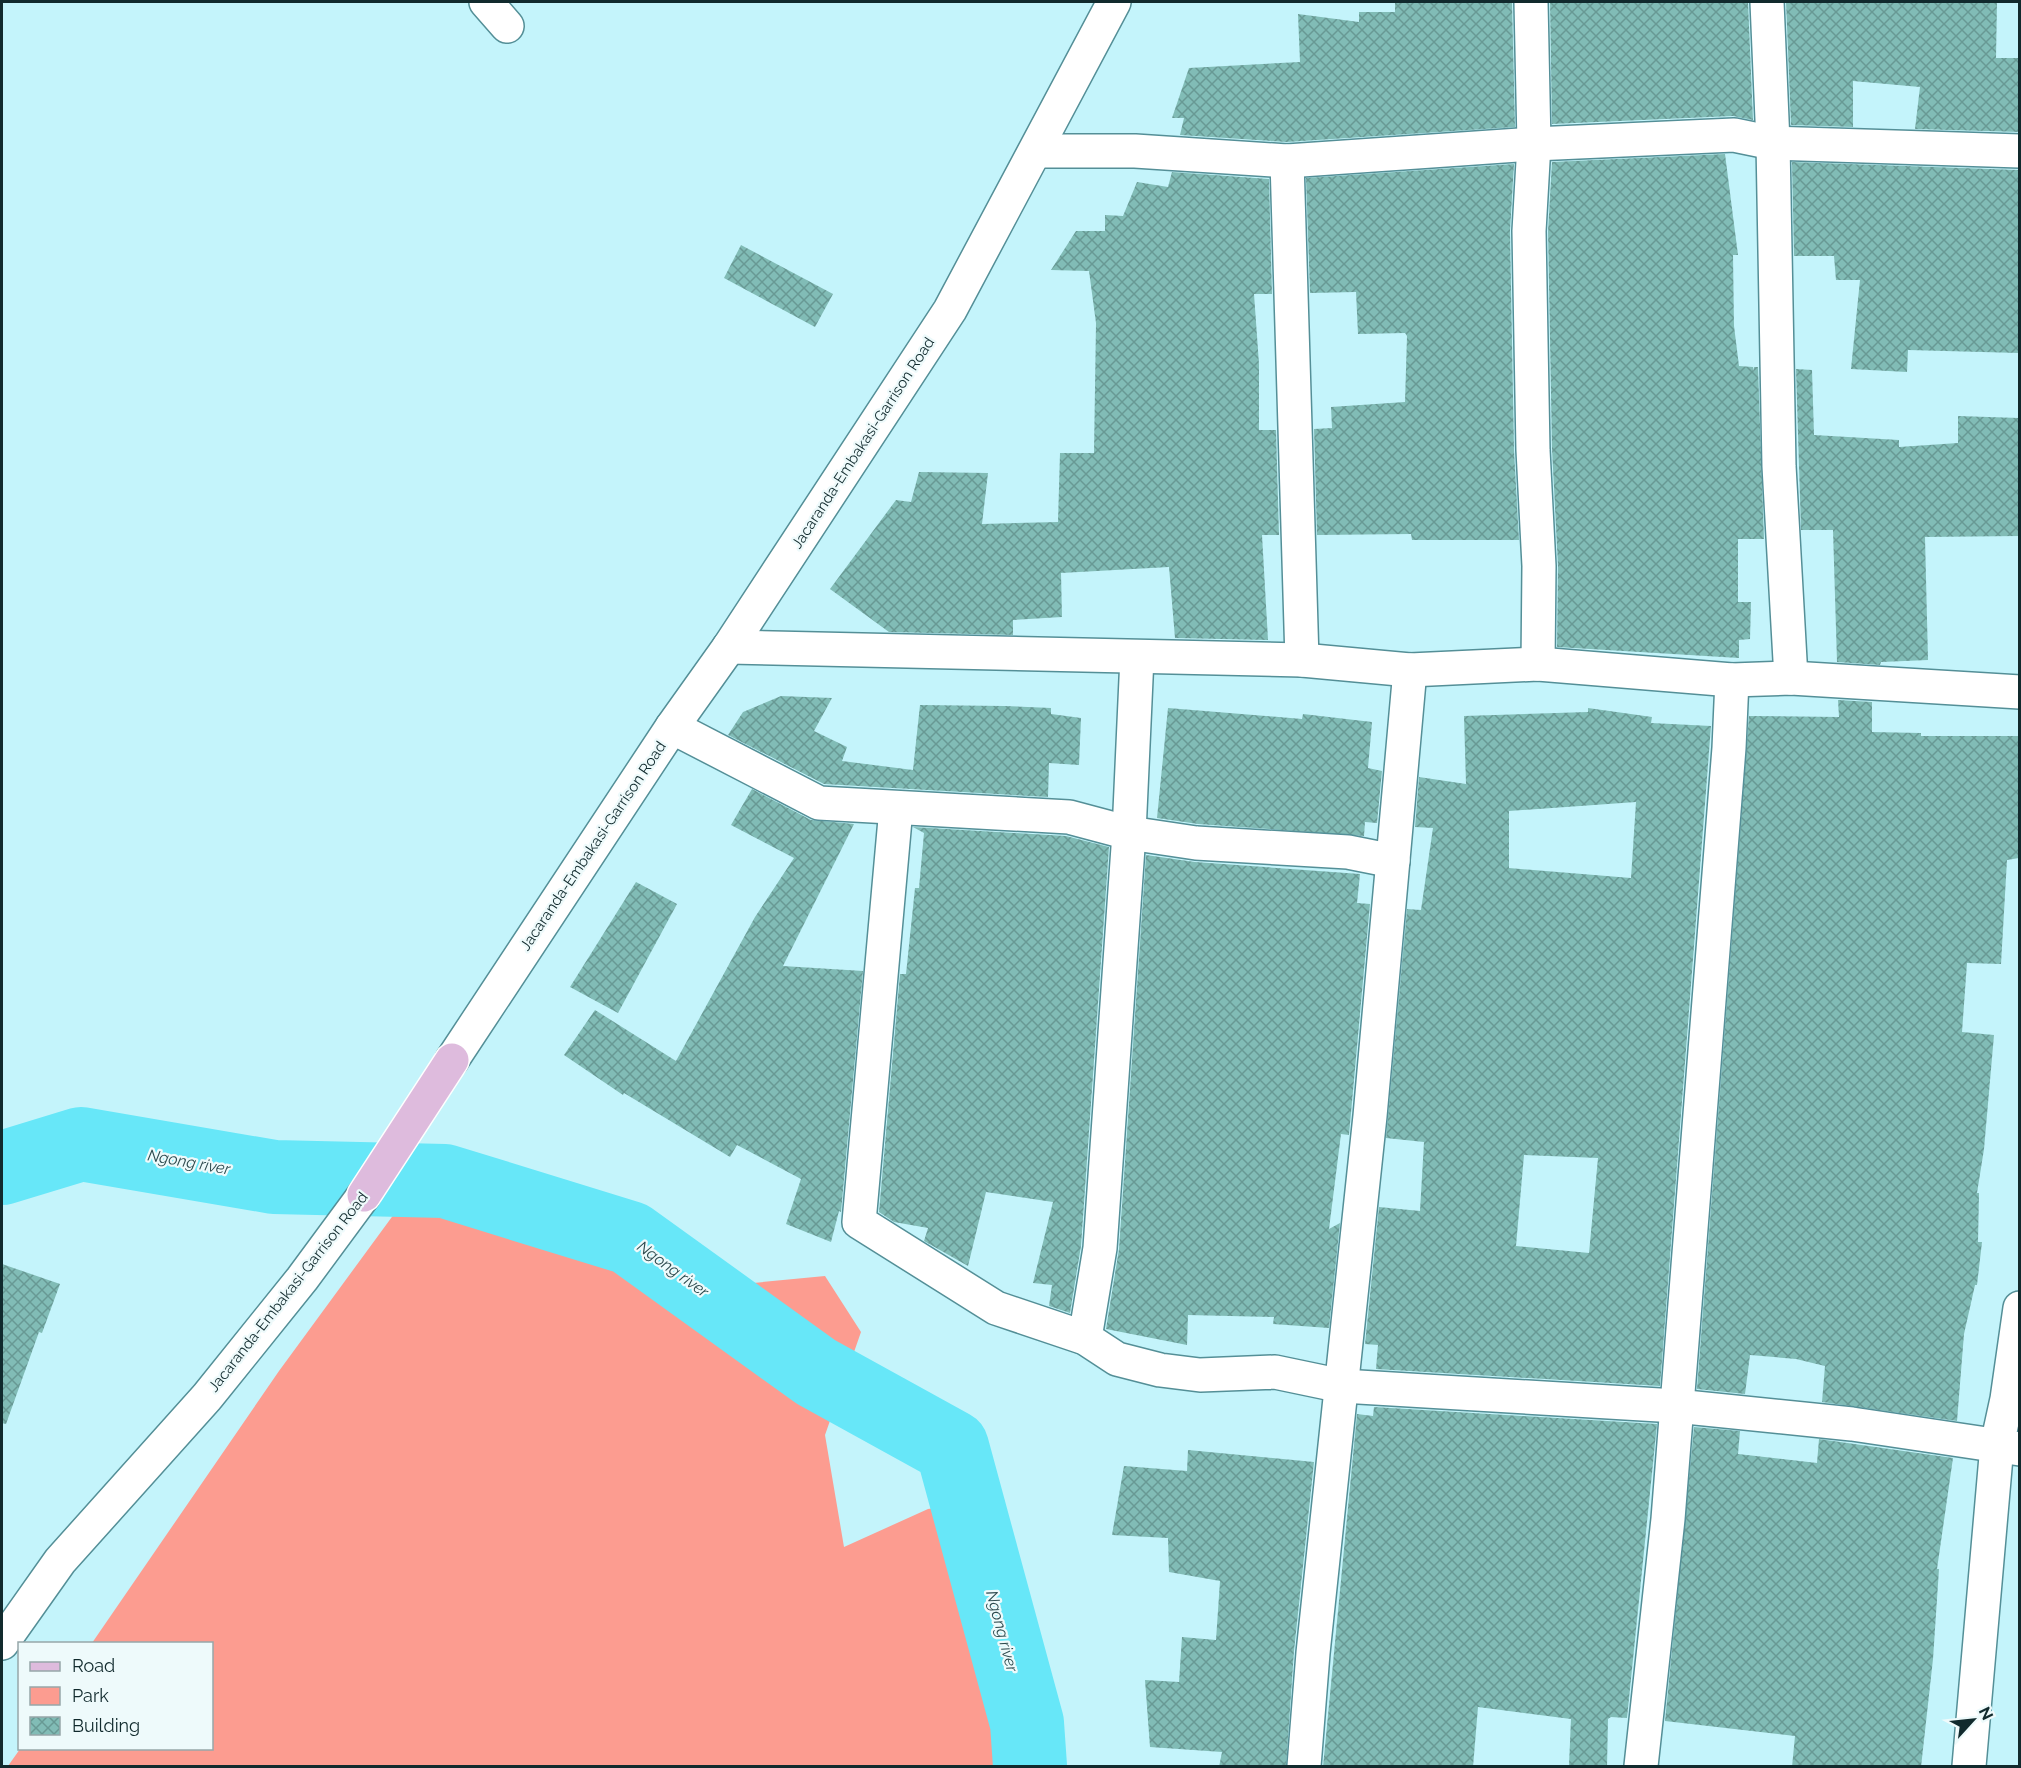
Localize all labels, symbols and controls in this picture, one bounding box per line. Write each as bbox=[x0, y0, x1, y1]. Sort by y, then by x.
street label: Jacaranda-Embakasi-Garrison Road bbox=[788, 334, 938, 552]
street label: Jacaranda-Embakasi-Garrison Road bbox=[516, 738, 670, 954]
water label: Ngong river bbox=[146, 1145, 232, 1179]
street label: Jacaranda-Embakasi-Garrison Road bbox=[204, 1189, 372, 1395]
water label: Ngong river bbox=[634, 1237, 713, 1301]
water label: Ngong river bbox=[982, 1588, 1022, 1674]
legend bbox=[18, 1642, 213, 1750]
text: Road bbox=[72, 1655, 115, 1676]
text: Park bbox=[72, 1685, 109, 1706]
north arrow bbox=[1943, 1690, 2003, 1750]
text: N bbox=[1975, 1704, 1997, 1723]
text: Building bbox=[72, 1715, 140, 1736]

